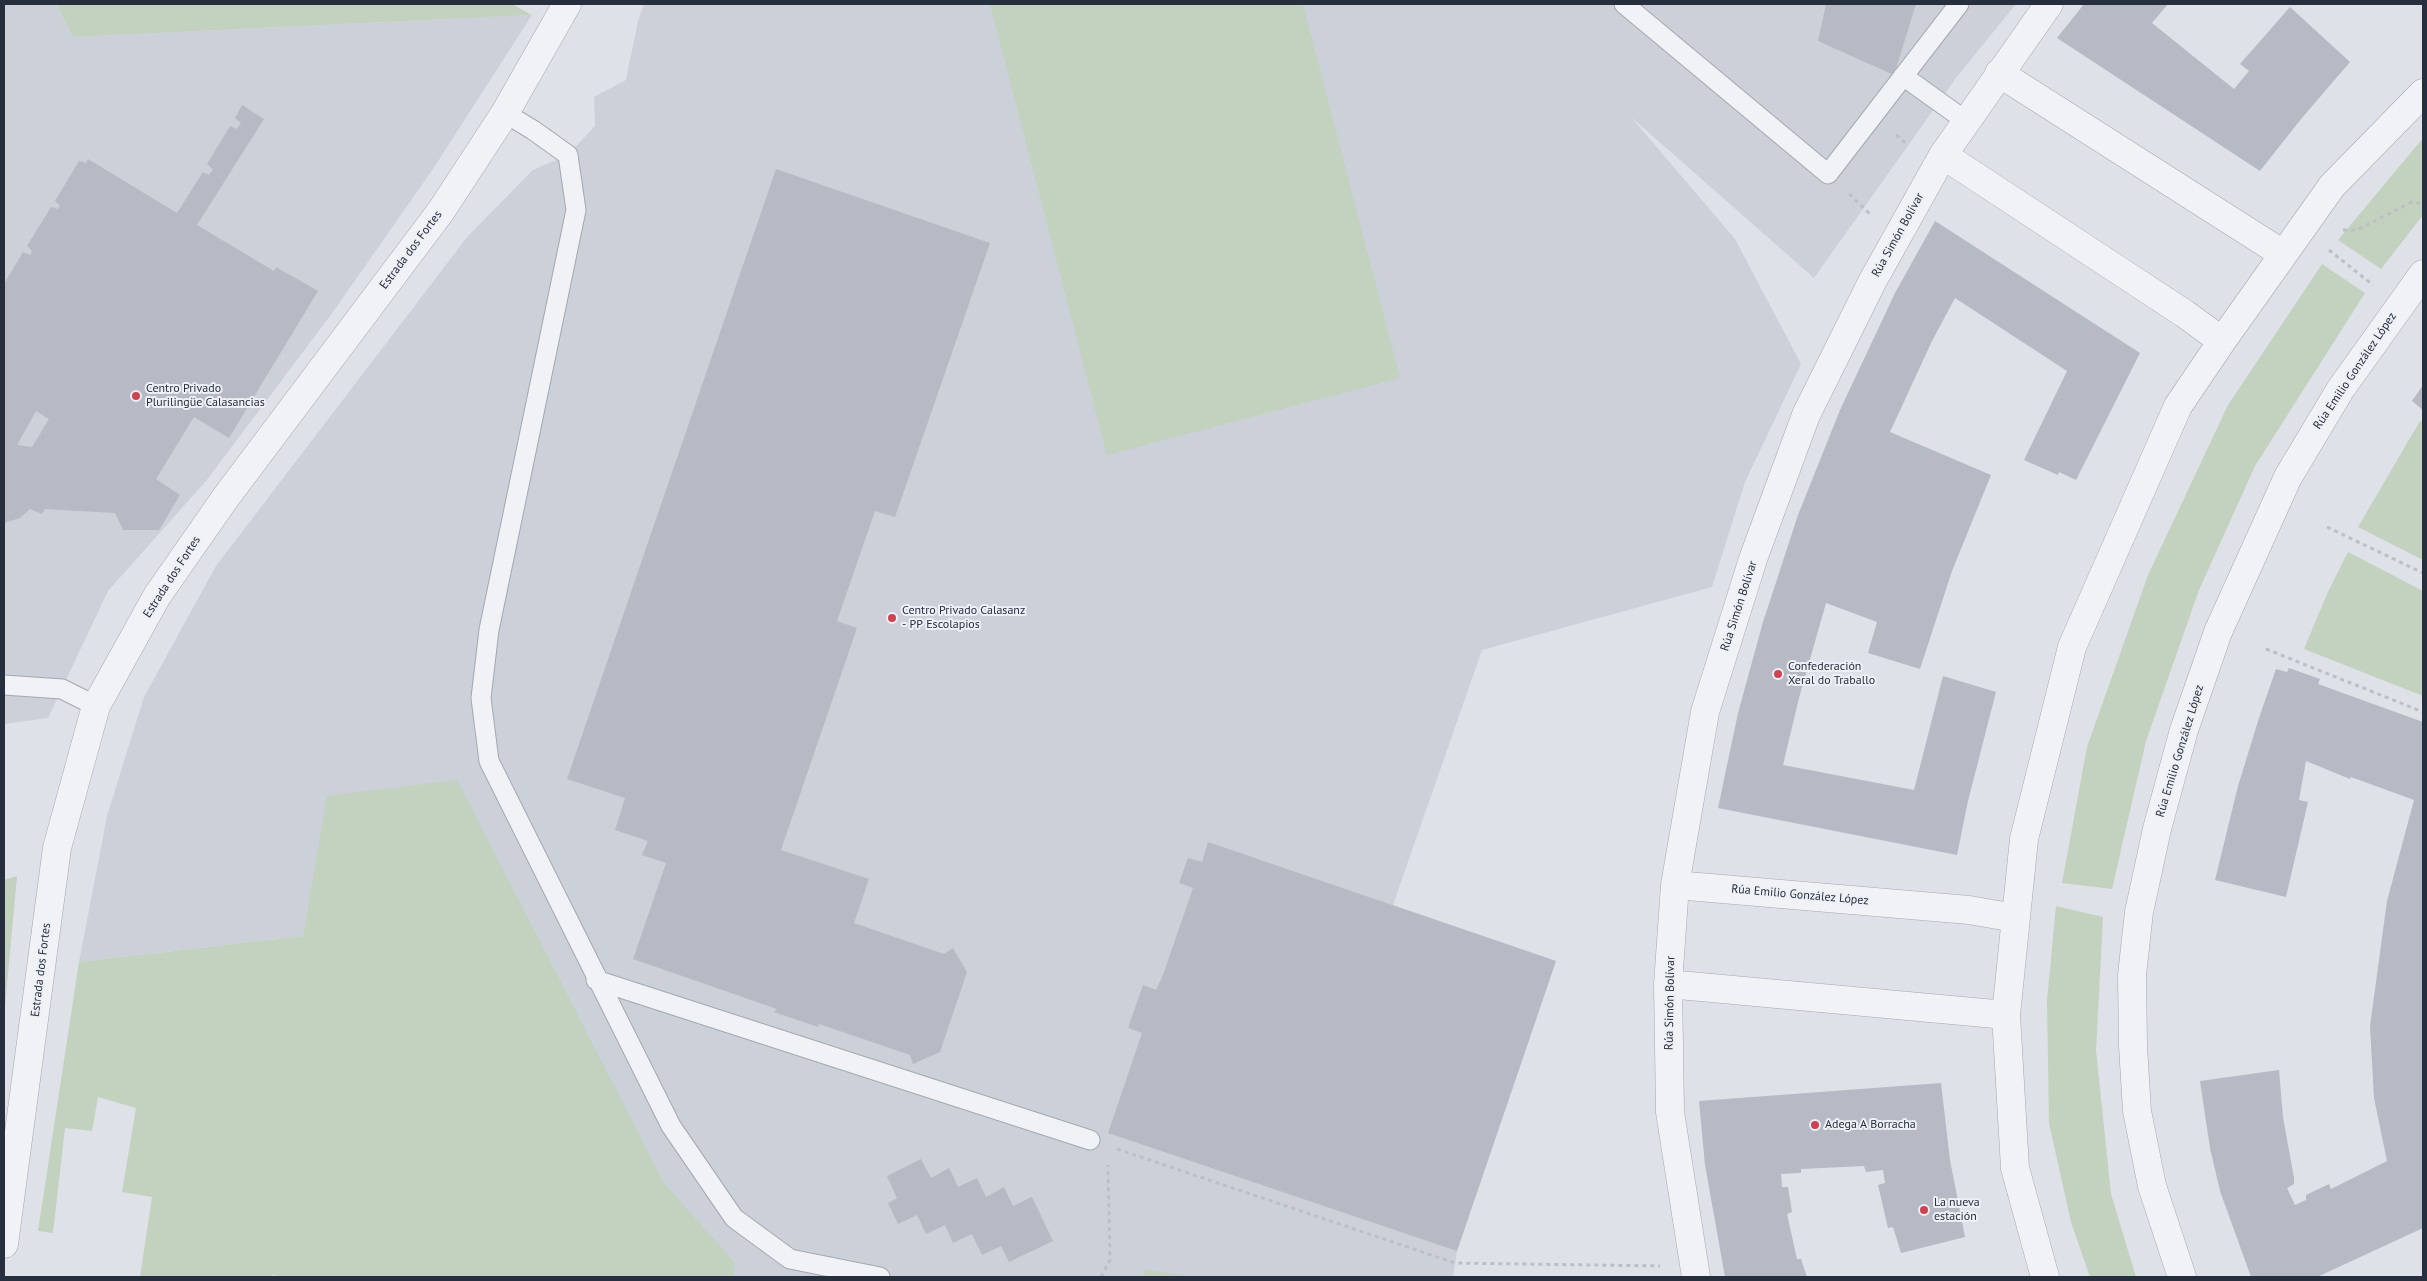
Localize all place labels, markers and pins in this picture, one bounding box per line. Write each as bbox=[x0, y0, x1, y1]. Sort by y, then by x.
place label: Centro Privado Plurilingüe Calasancias bbox=[146, 382, 265, 410]
marker: Centro Privado Plurilingüe Calasancias bbox=[130, 390, 142, 402]
place label: Centro Privado Calasanz - PP Escolapios bbox=[902, 604, 1025, 632]
marker: Centro Privado Calasanz - PP Escolapios bbox=[886, 612, 898, 624]
place label: Confederación Xeral do Traballo bbox=[1788, 660, 1875, 688]
marker: Confederación Xeral do Traballo bbox=[1772, 668, 1784, 680]
place label: Adega A Borracha bbox=[1825, 1118, 1916, 1132]
marker: Adega A Borracha bbox=[1809, 1119, 1821, 1131]
place label: La nueva estación bbox=[1934, 1196, 1980, 1224]
marker: La nueva estación bbox=[1918, 1204, 1930, 1216]

